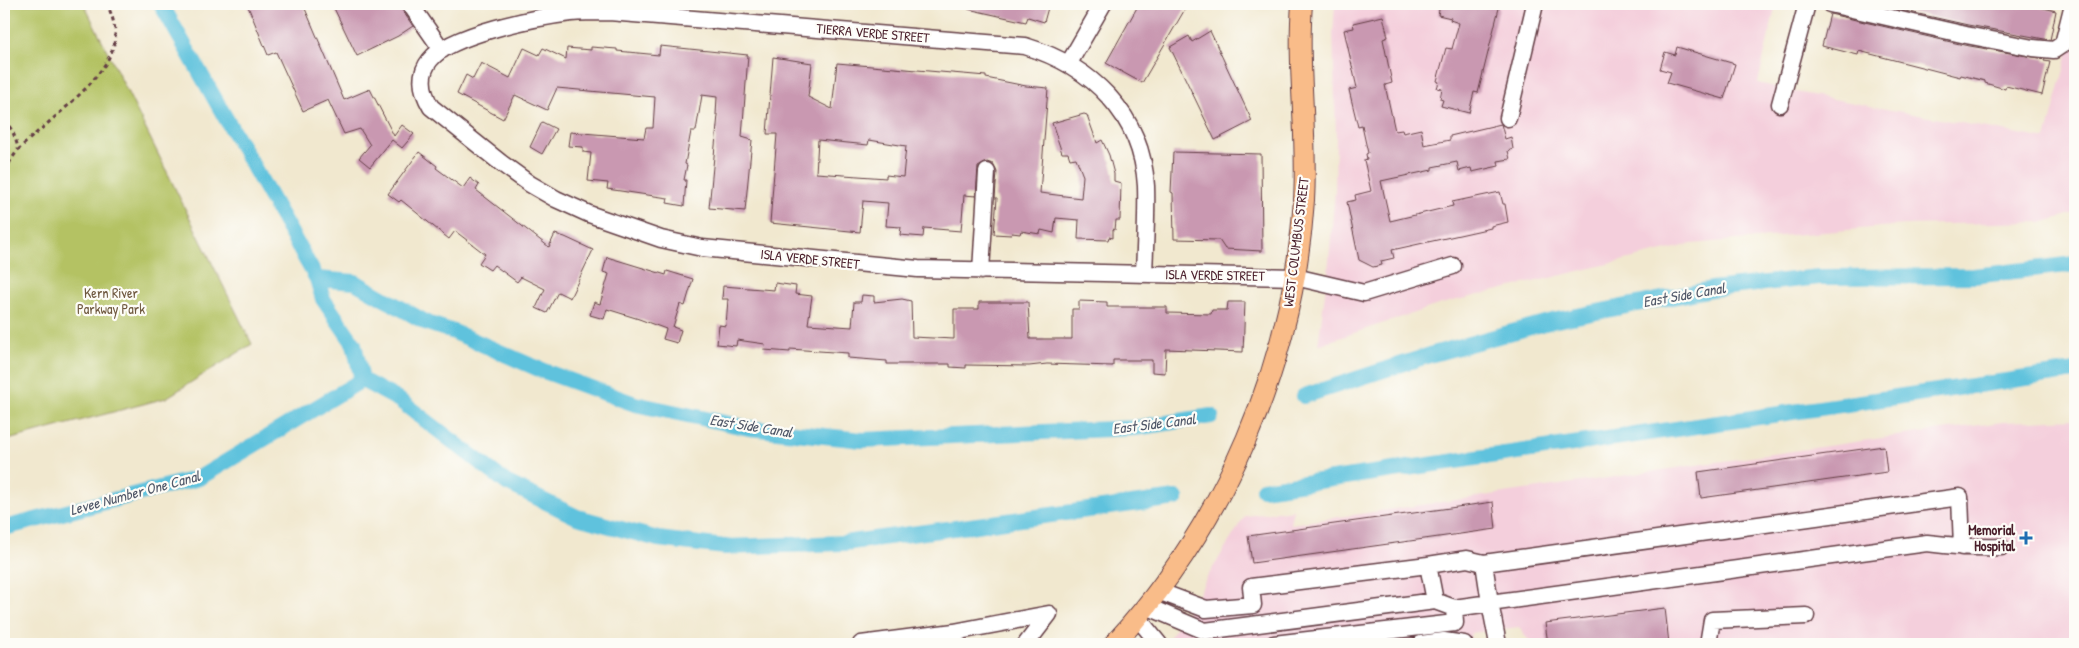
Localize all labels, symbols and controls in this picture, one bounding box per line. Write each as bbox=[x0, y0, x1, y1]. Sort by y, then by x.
street label: TIERRA VERDE STREET bbox=[816, 18, 931, 47]
street label: WEST COLUMBUS STREET bbox=[1278, 176, 1313, 308]
street label: ISLA VERDE STREET bbox=[759, 244, 861, 273]
street label: ISLA VERDE STREET bbox=[1165, 264, 1265, 285]
water label: East Side Canal bbox=[1641, 277, 1728, 312]
park label: Kern River Parkway Park bbox=[77, 283, 145, 319]
water label: East Side Canal bbox=[1111, 408, 1197, 439]
water label: East Side Canal bbox=[708, 409, 795, 443]
water label: Levee Number One Canal bbox=[68, 465, 203, 520]
place label: Memorial Hospital bbox=[1968, 520, 2015, 557]
marker: Memorial Hospital bbox=[2019, 531, 2033, 545]

